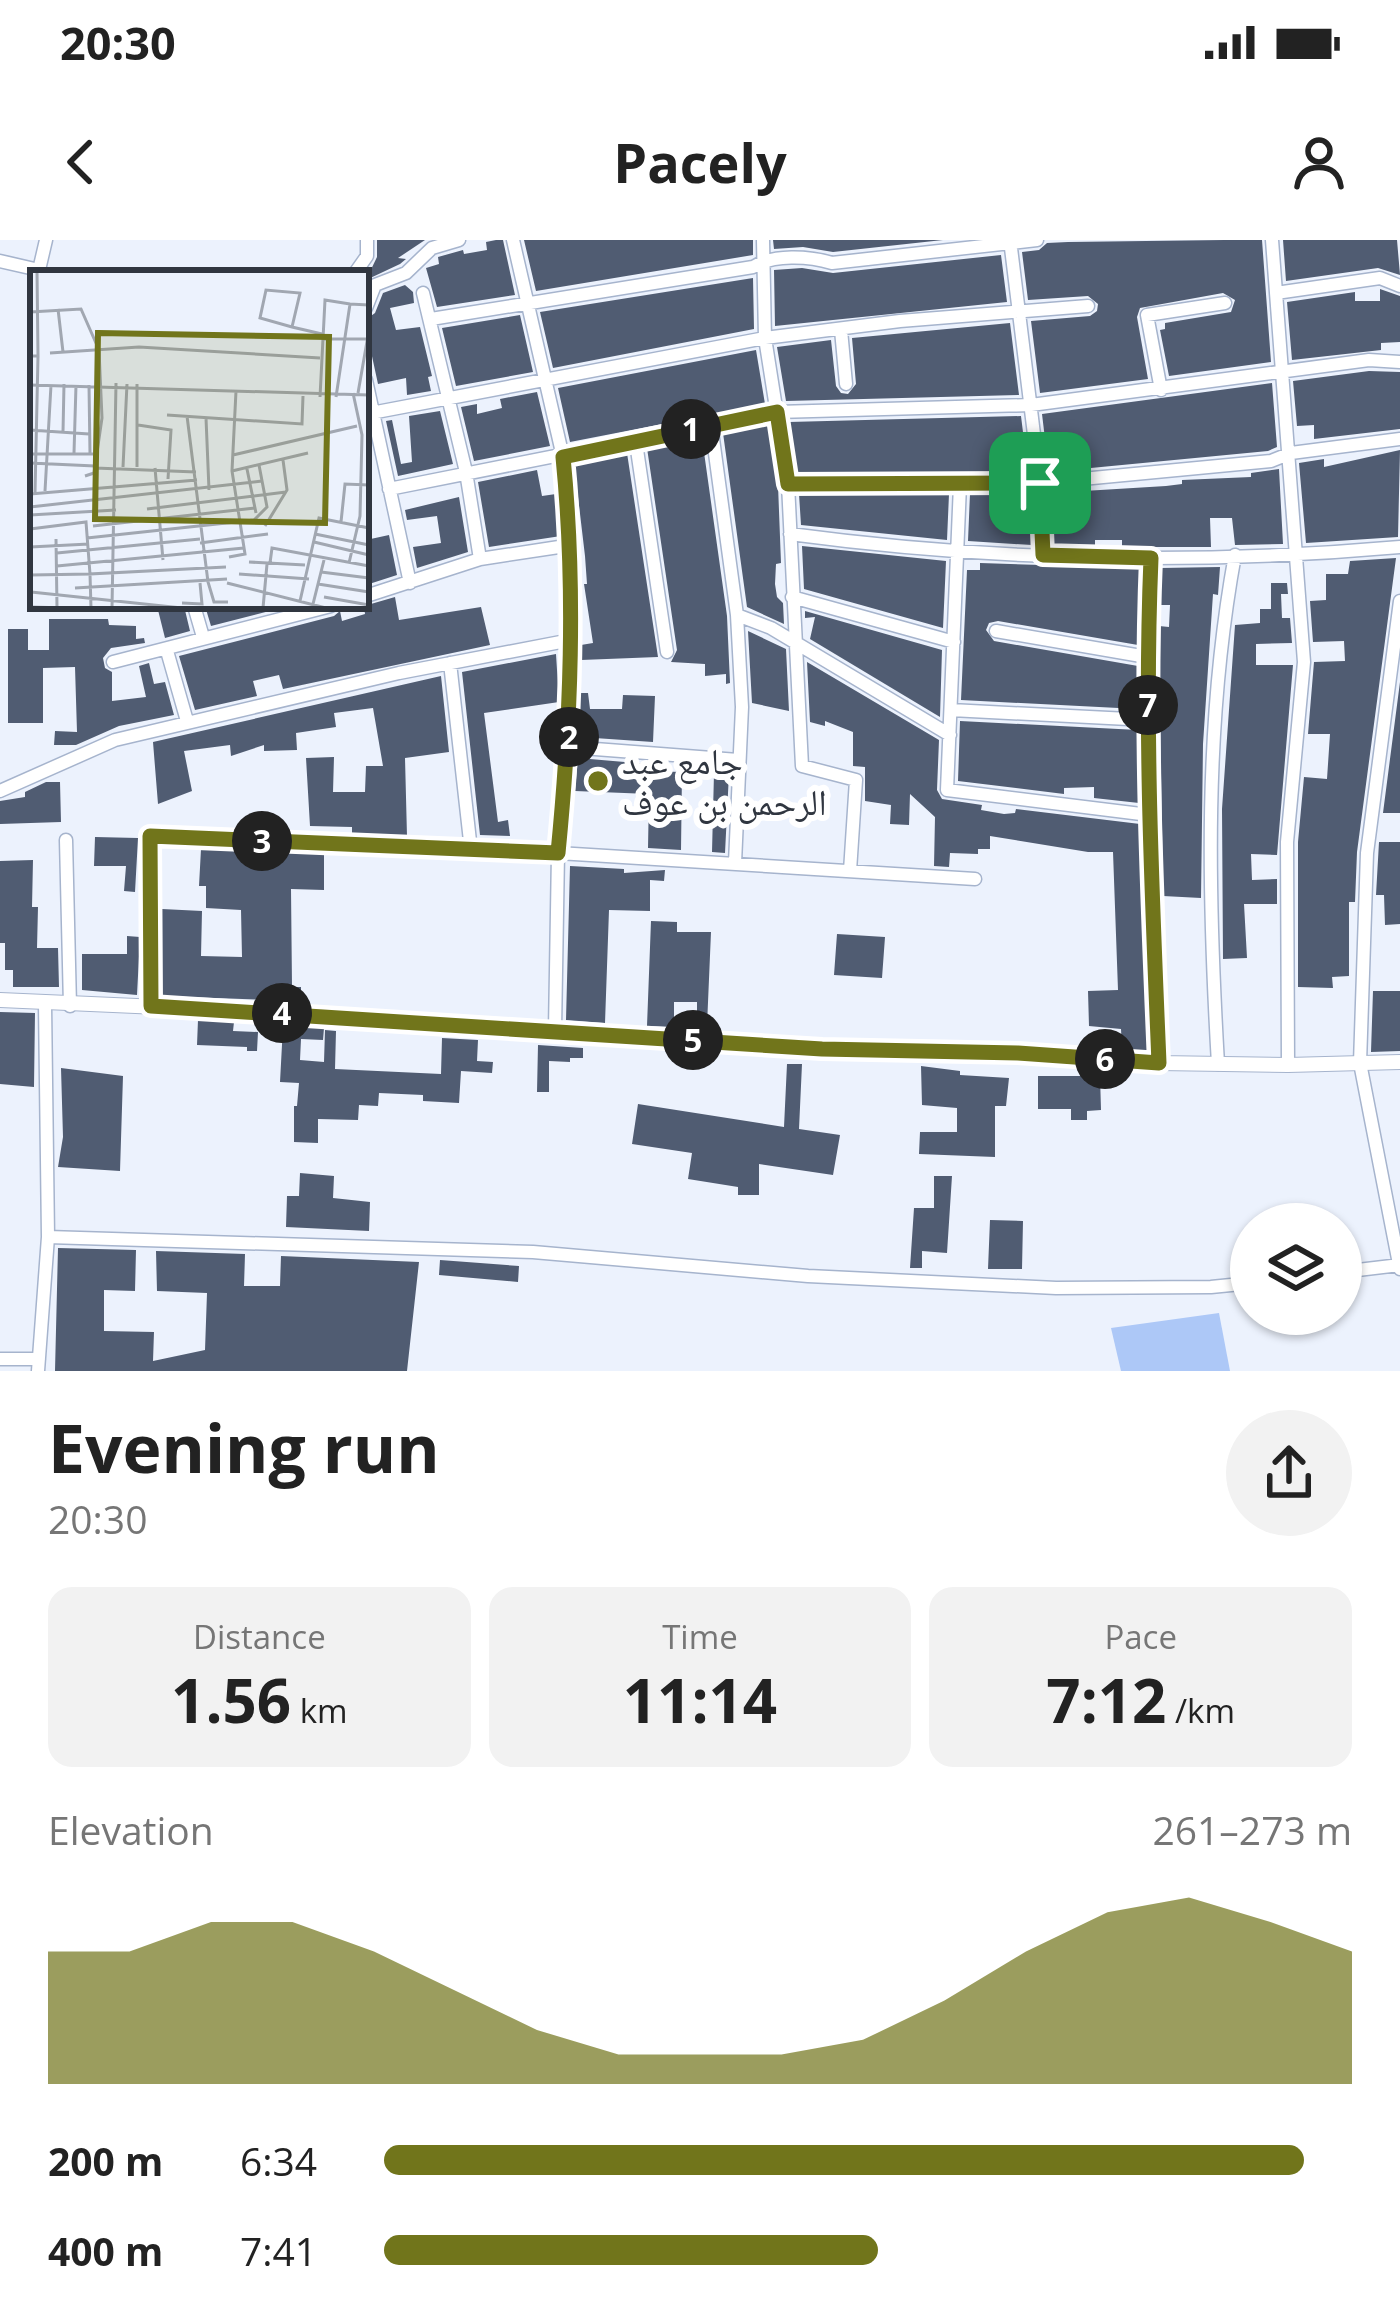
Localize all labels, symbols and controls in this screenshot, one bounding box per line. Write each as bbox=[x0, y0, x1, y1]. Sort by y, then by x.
text: 20:30 bbox=[60, 12, 176, 73]
text: Pacely bbox=[613, 125, 787, 199]
icon: back bbox=[48, 129, 114, 195]
icon: person bbox=[1286, 129, 1352, 195]
inset map bbox=[30, 270, 369, 609]
pin: 1 bbox=[661, 399, 721, 459]
text: 1 bbox=[682, 406, 700, 451]
pin bbox=[989, 432, 1091, 534]
icon: arrive bbox=[1007, 450, 1073, 516]
pin: 7 bbox=[1118, 675, 1178, 735]
text: 7 bbox=[1139, 682, 1157, 727]
pin: 2 bbox=[539, 707, 599, 767]
text: 2 bbox=[560, 714, 578, 759]
place label: جامع عبد الرحمن بن عوف bbox=[622, 736, 827, 826]
marker: جامع عبد الرحمن بن عوف bbox=[585, 768, 611, 794]
pin: 3 bbox=[232, 811, 292, 871]
text: 3 bbox=[253, 818, 271, 863]
pin: 4 bbox=[252, 983, 312, 1043]
text: 4 bbox=[273, 990, 291, 1035]
pin: 5 bbox=[663, 1010, 723, 1070]
text: 5 bbox=[684, 1017, 702, 1062]
pin: 6 bbox=[1075, 1029, 1135, 1089]
text: 6 bbox=[1096, 1036, 1114, 1081]
map controls bbox=[1230, 1203, 1362, 1335]
button: layers bbox=[1230, 1203, 1362, 1335]
text: Evening run bbox=[48, 1402, 440, 1492]
button: share bbox=[1226, 1410, 1352, 1536]
text: 20:30 bbox=[48, 1492, 147, 1545]
text: Distance bbox=[193, 1614, 326, 1659]
text: Time bbox=[662, 1614, 738, 1659]
text: Pace bbox=[1104, 1614, 1177, 1659]
text: 1.56 bbox=[171, 1659, 291, 1741]
text: 11:14 bbox=[623, 1659, 777, 1741]
text: 7:12 bbox=[1046, 1659, 1166, 1741]
text: km bbox=[291, 1688, 348, 1733]
text: /km bbox=[1166, 1688, 1235, 1733]
text: Elevation bbox=[48, 1803, 214, 1856]
text: 261–273 m bbox=[1152, 1803, 1352, 1856]
text: 200 m bbox=[48, 2134, 163, 2187]
text: 6:34 bbox=[240, 2134, 317, 2187]
text: 400 m bbox=[48, 2224, 163, 2277]
text: 7:41 bbox=[240, 2224, 317, 2277]

